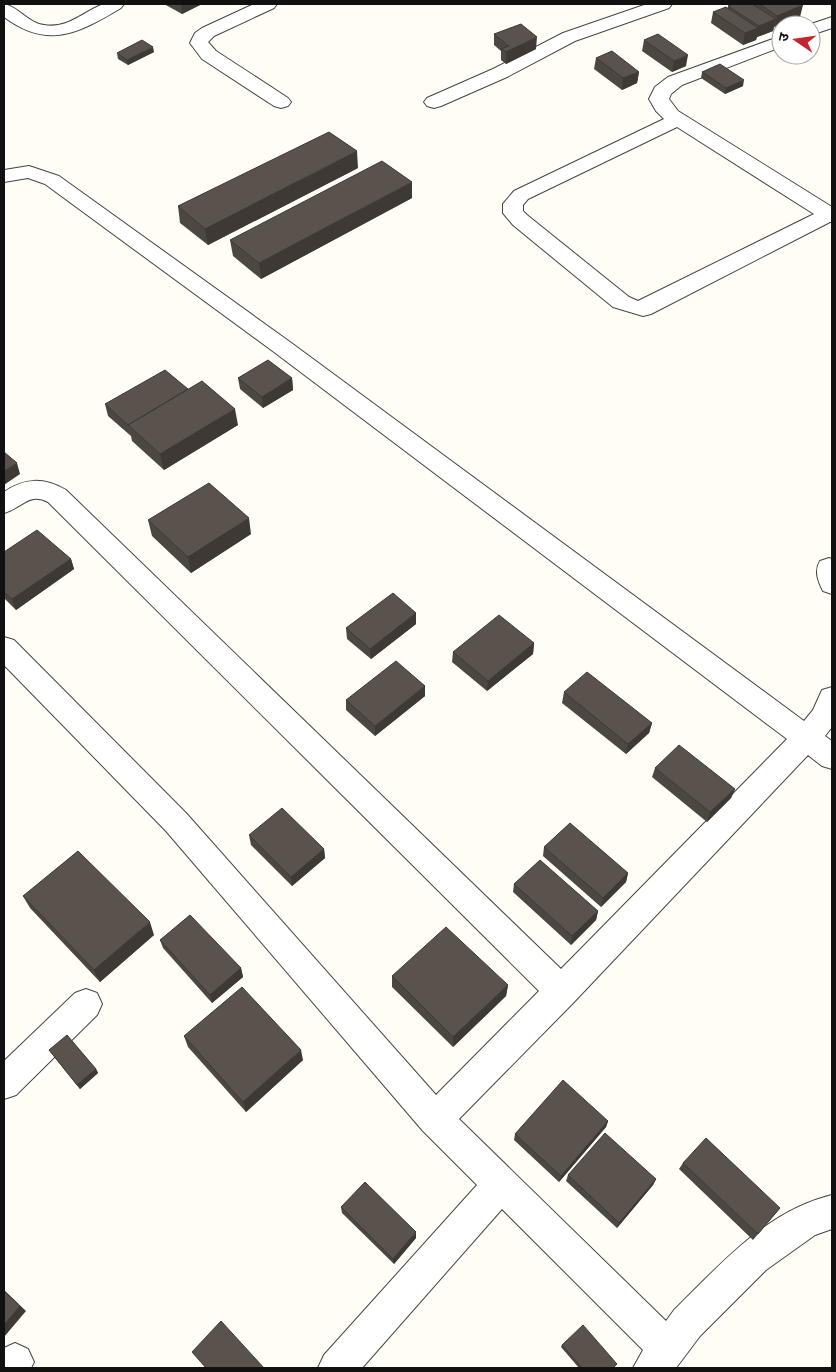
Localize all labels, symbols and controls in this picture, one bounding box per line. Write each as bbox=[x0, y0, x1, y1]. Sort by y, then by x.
north arrow bbox=[771, 15, 821, 65]
text: उ bbox=[775, 31, 793, 43]

